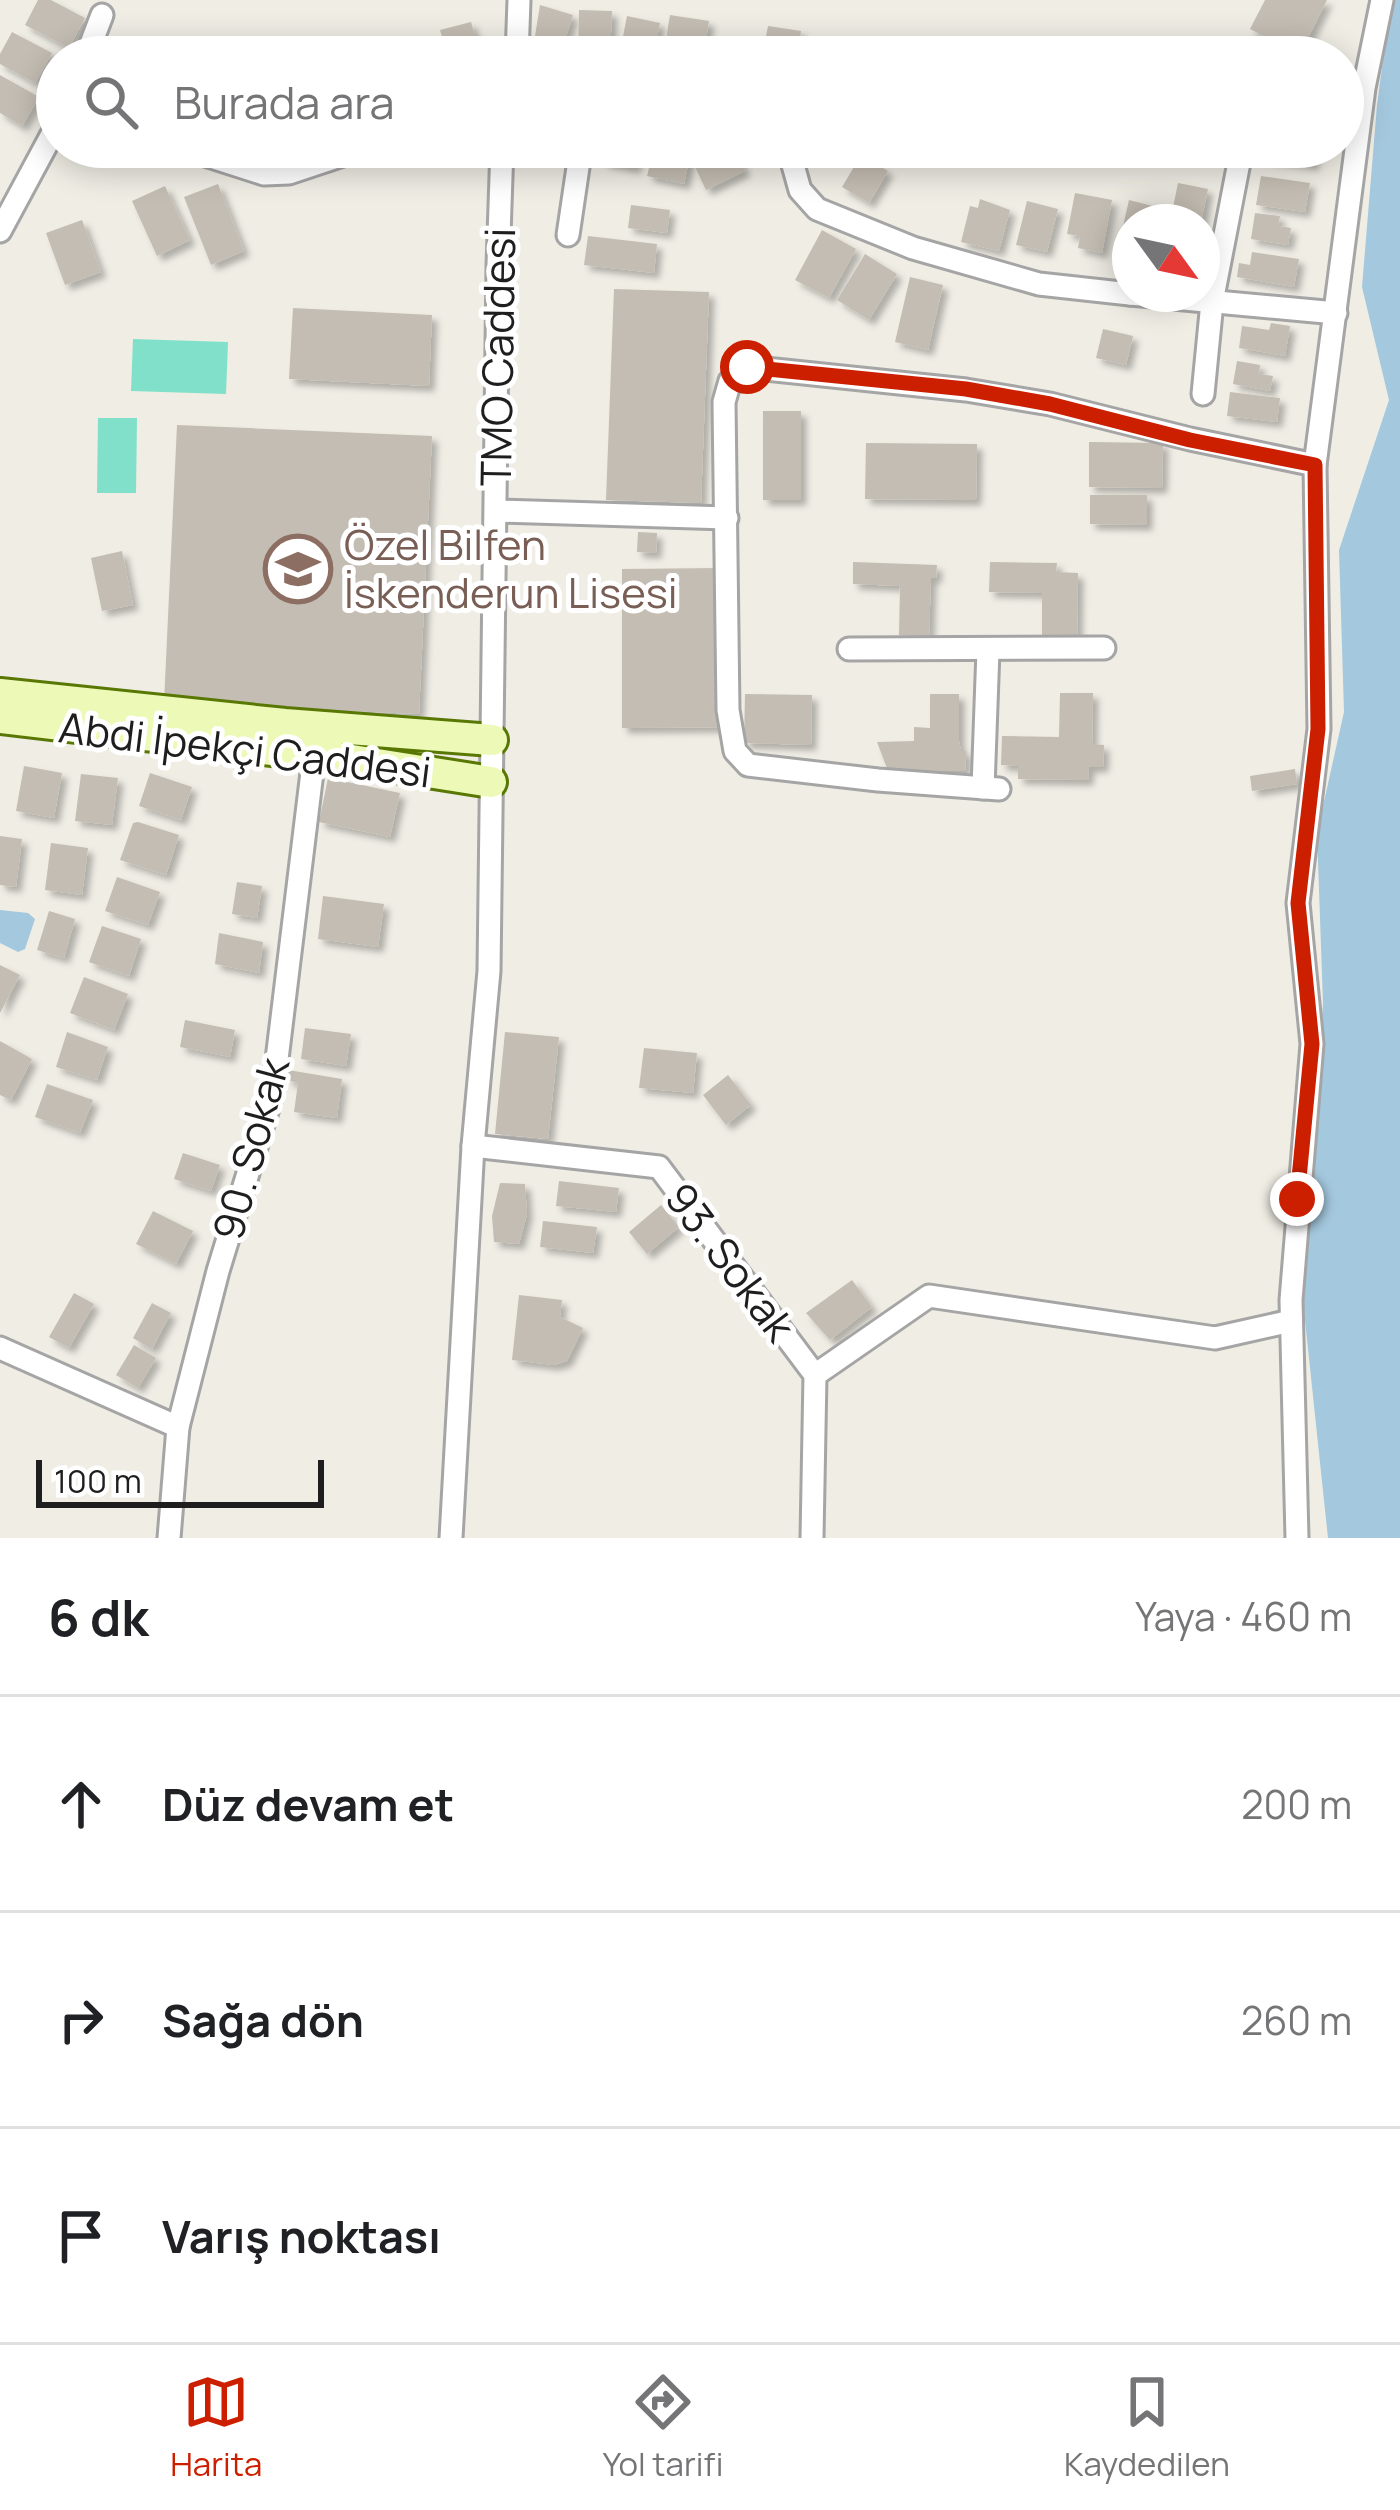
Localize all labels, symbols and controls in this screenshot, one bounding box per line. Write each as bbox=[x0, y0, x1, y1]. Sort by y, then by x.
search box bbox=[36, 36, 1364, 168]
icon: search bbox=[78, 69, 144, 135]
text: Burada ara bbox=[174, 71, 395, 133]
north arrow bbox=[1112, 204, 1220, 312]
street label: TMO Caddesi bbox=[466, 227, 528, 487]
route start bbox=[720, 340, 774, 394]
place label: Özel Bilfen İskenderun Lisesi bbox=[344, 515, 678, 621]
school or university icon: Özel Bilfen İskenderun Lisesi bbox=[263, 534, 333, 604]
street label: Abdi İpekçi Caddesi bbox=[56, 697, 435, 801]
street label: 90. Sokak bbox=[198, 1050, 302, 1246]
street label: 93. Sokak bbox=[652, 1170, 810, 1353]
route end bbox=[1270, 1172, 1324, 1226]
scale bar bbox=[36, 1454, 324, 1507]
text: 100 m bbox=[54, 1458, 142, 1503]
text: 6 dk bbox=[48, 1582, 149, 1651]
text: Yaya · 460 m bbox=[1135, 1589, 1352, 1643]
icon: ahead bbox=[48, 1771, 114, 1837]
text: Düz devam et bbox=[162, 1773, 454, 1835]
text: 200 m bbox=[1241, 1777, 1352, 1831]
icon: right bbox=[48, 1987, 114, 2053]
text: Sağa dön bbox=[162, 1989, 364, 2051]
text: 260 m bbox=[1241, 1993, 1352, 2047]
icon: arrive bbox=[48, 2203, 114, 2269]
text: Varış noktası bbox=[162, 2205, 441, 2267]
tab: Harita bbox=[170, 2369, 262, 2486]
tab: Yol tarifi bbox=[603, 2369, 723, 2486]
tab: Kaydedilen bbox=[1064, 2369, 1230, 2486]

